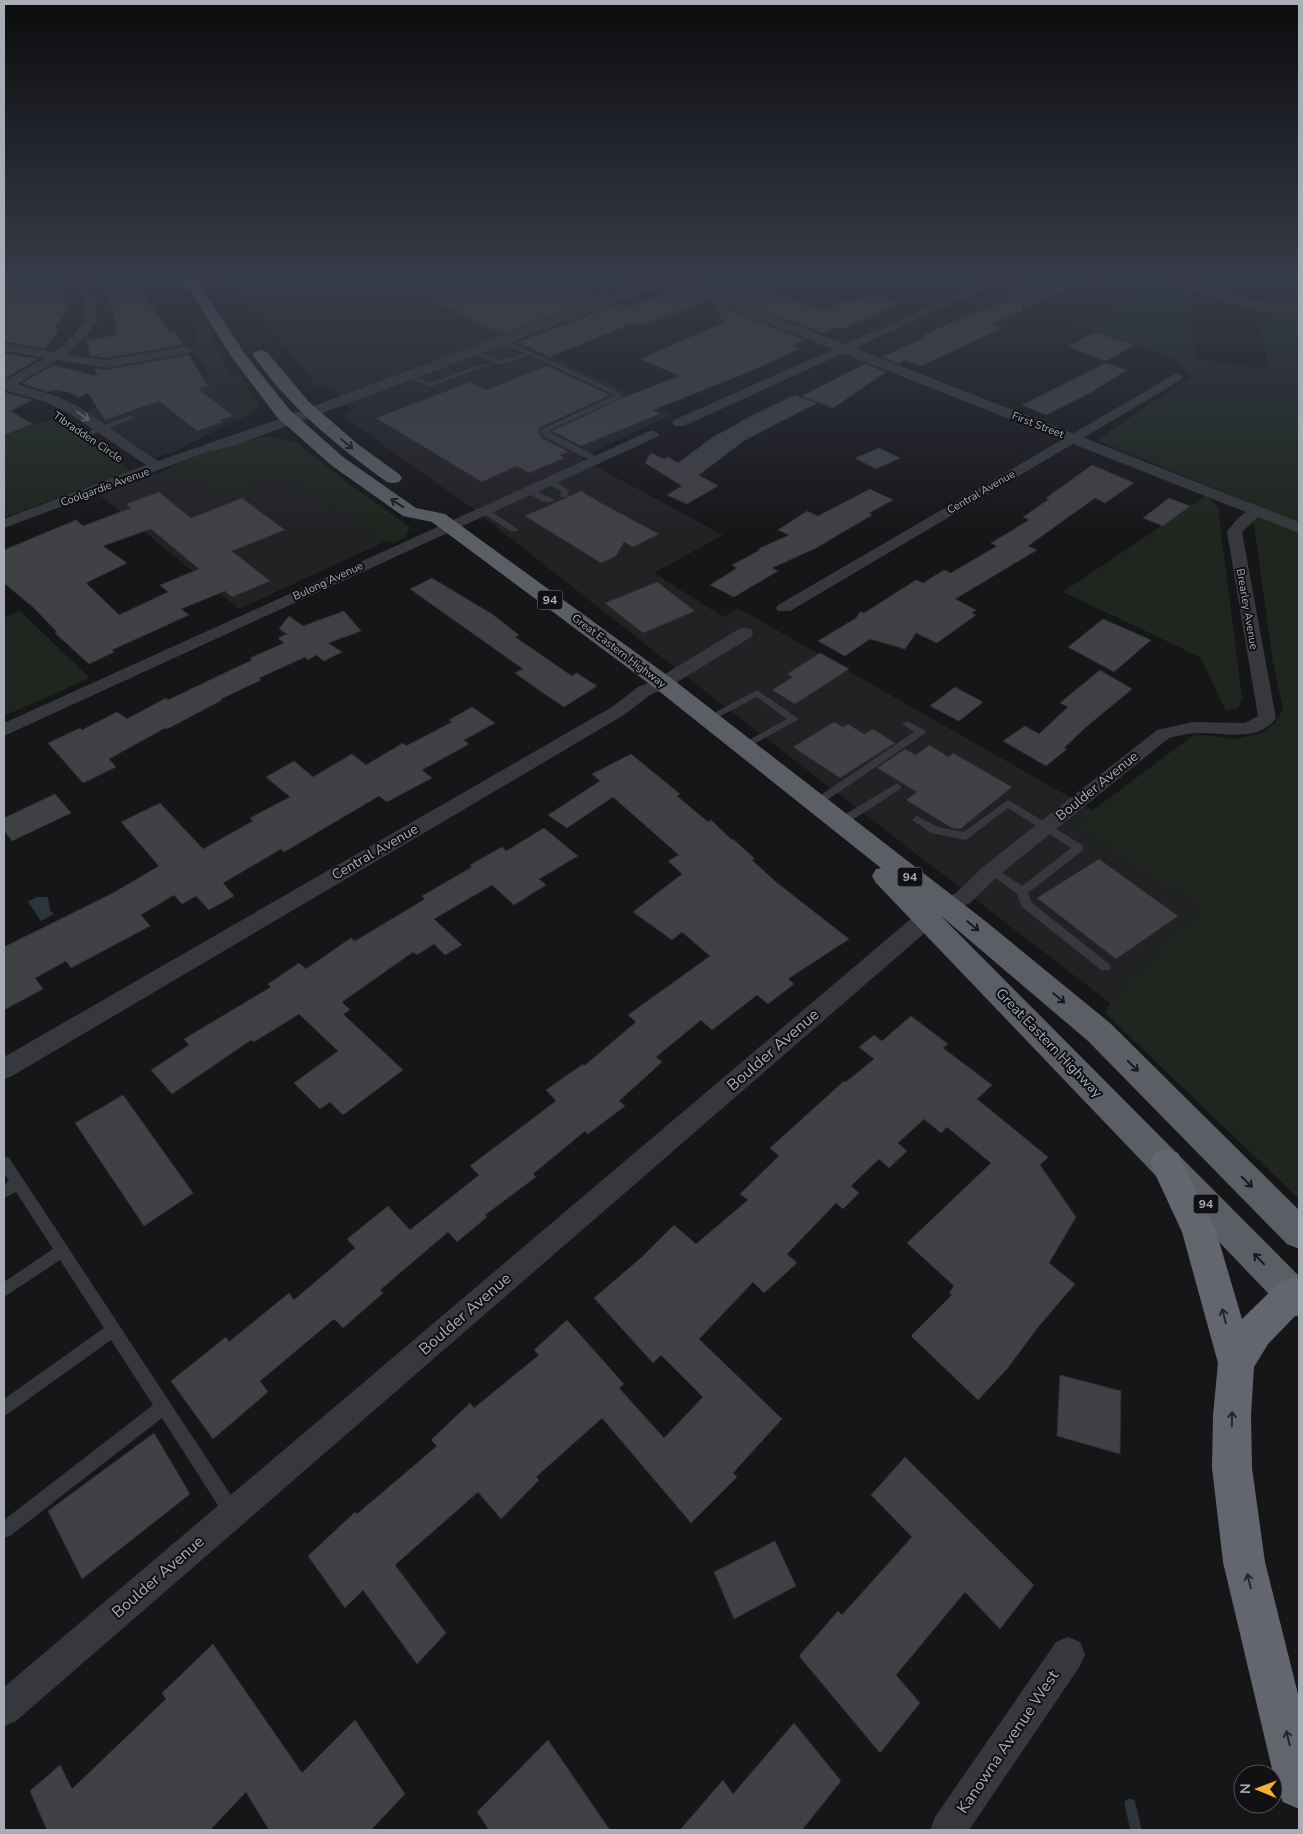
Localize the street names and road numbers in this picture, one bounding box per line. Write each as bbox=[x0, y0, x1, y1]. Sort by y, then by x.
street label: Tibradden Circle bbox=[50, 408, 126, 466]
street label: First Street bbox=[1010, 408, 1066, 442]
street label: Coolgardie Avenue bbox=[58, 464, 152, 510]
street label: Central Avenue bbox=[944, 466, 1018, 518]
street label: Bulong Avenue bbox=[290, 558, 366, 604]
street label: Brearley Avenue bbox=[1233, 567, 1262, 651]
road number: 94 bbox=[538, 590, 562, 610]
street label: Great Eastern Highway bbox=[569, 611, 669, 692]
street label: Boulder Avenue bbox=[1052, 747, 1142, 825]
street label: Central Avenue bbox=[328, 820, 422, 884]
road number: 94 bbox=[898, 868, 922, 886]
street label: Great Eastern Highway bbox=[992, 984, 1107, 1103]
street label: Boulder Avenue bbox=[722, 1004, 824, 1096]
road number: 94 bbox=[1194, 1194, 1218, 1214]
street label: Boulder Avenue bbox=[414, 1268, 516, 1360]
street label: Boulder Avenue bbox=[107, 1531, 209, 1623]
street label: Kanowna Avenue West bbox=[952, 1666, 1064, 1818]

